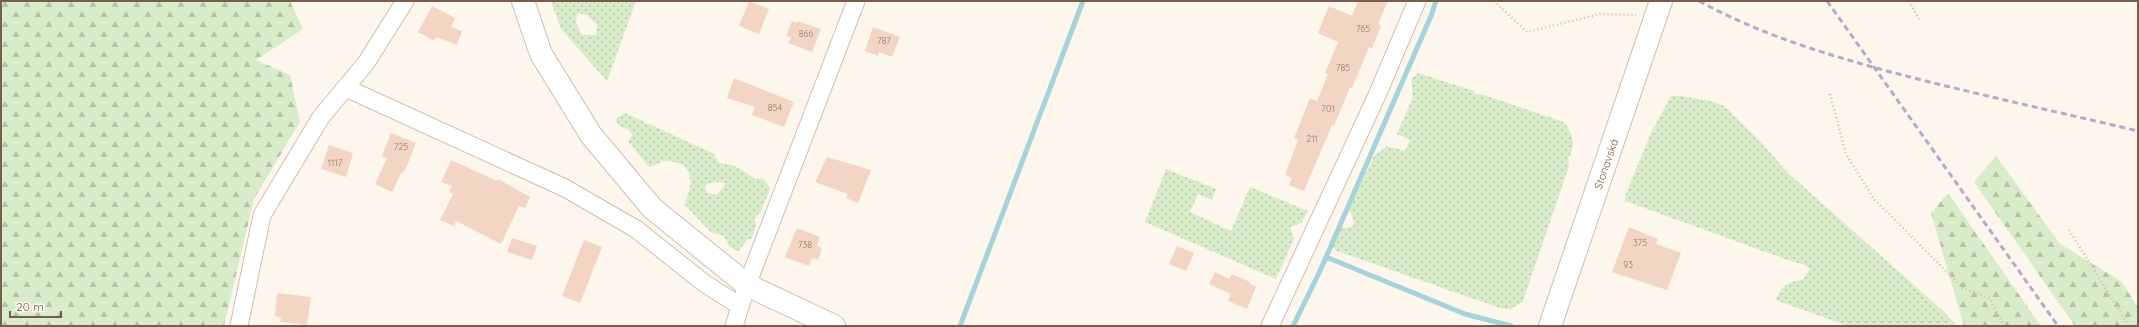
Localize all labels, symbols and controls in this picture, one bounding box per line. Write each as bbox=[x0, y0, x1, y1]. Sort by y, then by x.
house number: 765 bbox=[1356, 23, 1370, 34]
house number: 866 bbox=[799, 28, 813, 39]
house number: 787 bbox=[877, 35, 891, 46]
house number: 785 bbox=[1336, 62, 1350, 73]
house number: 854 bbox=[768, 102, 783, 113]
house number: 701 bbox=[1321, 103, 1335, 114]
house number: 211 bbox=[1306, 133, 1318, 144]
street label: Stonavská bbox=[1591, 137, 1621, 191]
house number: 725 bbox=[394, 141, 408, 152]
house number: 1117 bbox=[328, 157, 343, 168]
house number: 375 bbox=[1633, 237, 1647, 248]
house number: 738 bbox=[798, 239, 812, 250]
house number: 93 bbox=[1623, 259, 1633, 270]
scale bar bbox=[10, 293, 61, 319]
text: 20 m bbox=[16, 299, 44, 314]

